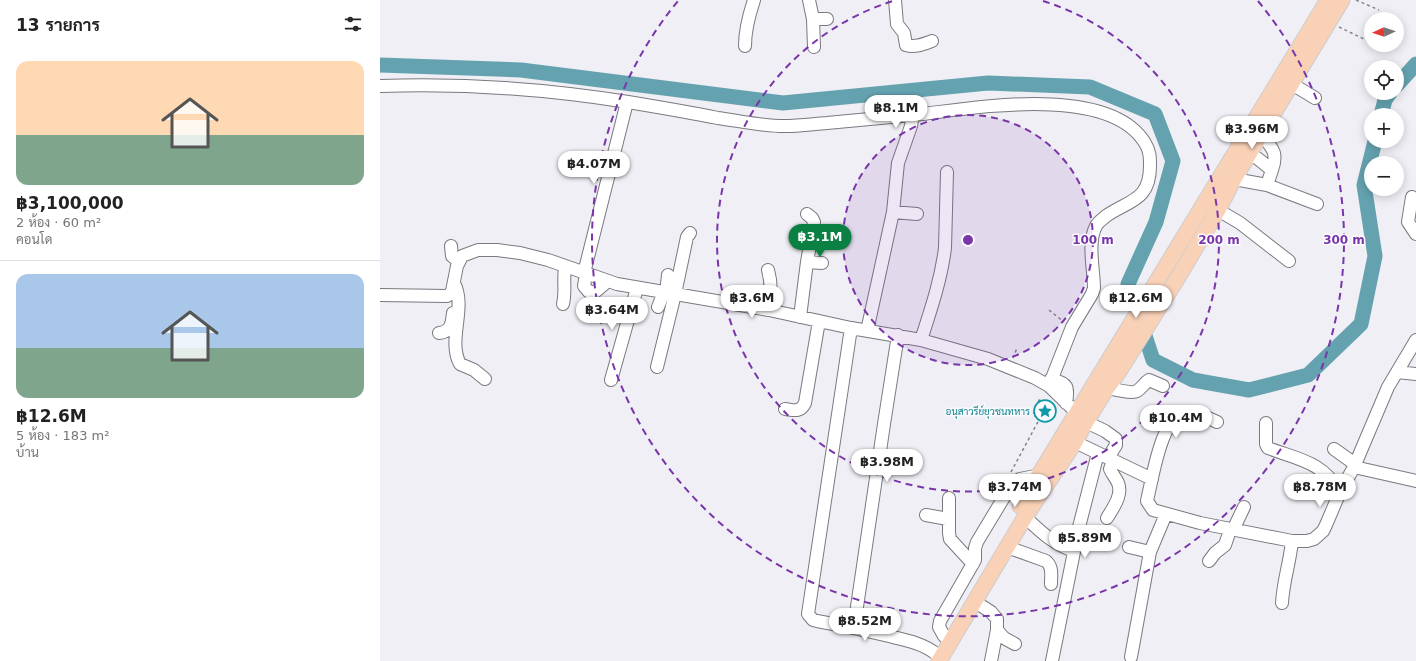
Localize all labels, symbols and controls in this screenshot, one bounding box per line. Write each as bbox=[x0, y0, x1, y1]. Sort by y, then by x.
north arrow bbox=[1364, 12, 1404, 52]
map controls bbox=[1364, 12, 1404, 196]
icon: filters bbox=[342, 13, 364, 35]
text: 13 รายการ bbox=[16, 15, 100, 35]
button: locate bbox=[1364, 60, 1404, 100]
icon: home bbox=[154, 87, 226, 159]
pin: ฿8.1M bbox=[868, 95, 924, 129]
text: ฿8.1M bbox=[873, 100, 919, 115]
button: + bbox=[1364, 108, 1404, 148]
pin: ฿3.96M bbox=[1219, 116, 1285, 150]
text: ฿3.96M bbox=[1225, 121, 1279, 136]
pin: ฿4.07M bbox=[561, 151, 627, 185]
text: ฿4.07M bbox=[567, 156, 621, 171]
button: − bbox=[1364, 156, 1404, 196]
text: ฿3,100,000 bbox=[16, 193, 124, 213]
text: 2 ห้อง · 60 m² bbox=[16, 215, 101, 230]
pin: ฿3.1M bbox=[792, 224, 848, 258]
text: ฿3.1M bbox=[797, 229, 843, 244]
text: คอนโด bbox=[16, 232, 52, 247]
centre of rings bbox=[961, 233, 975, 247]
text: 100 m bbox=[1072, 233, 1114, 247]
text: 200 m bbox=[1198, 233, 1240, 247]
text: 300 m bbox=[1323, 233, 1365, 247]
pin: ฿3.6M bbox=[724, 285, 780, 319]
pin: ฿12.6M bbox=[1103, 285, 1169, 319]
text: ฿3.6M bbox=[729, 290, 775, 305]
text: ฿12.6M bbox=[1109, 290, 1163, 305]
pin: ฿3.64M bbox=[579, 297, 645, 331]
icon: home bbox=[154, 300, 226, 372]
text: ฿3.64M bbox=[585, 302, 639, 317]
place icon: อนุสาวรีย์ยุวชนทหาร bbox=[1032, 398, 1058, 424]
place label: อนุสาวรีย์ยุวชนทหาร bbox=[946, 404, 1030, 419]
pin: ฿10.4M bbox=[1143, 405, 1209, 439]
text: ฿12.6M bbox=[16, 406, 87, 426]
text: ฿10.4M bbox=[1149, 410, 1203, 425]
text: 5 ห้อง · 183 m² bbox=[16, 428, 109, 443]
text: บ้าน bbox=[16, 445, 39, 460]
pin: ฿3.98M bbox=[854, 449, 920, 483]
text: ฿3.98M bbox=[860, 454, 914, 469]
pin: ฿3.74M bbox=[982, 474, 1048, 508]
pin: ฿8.78M bbox=[1287, 474, 1353, 508]
text: ฿3.74M bbox=[988, 479, 1042, 494]
text: ฿8.78M bbox=[1293, 479, 1347, 494]
pin: ฿5.89M bbox=[1052, 525, 1118, 559]
text: ฿5.89M bbox=[1058, 530, 1112, 545]
pin: ฿8.52M bbox=[832, 608, 898, 642]
text: ฿8.52M bbox=[838, 613, 892, 628]

